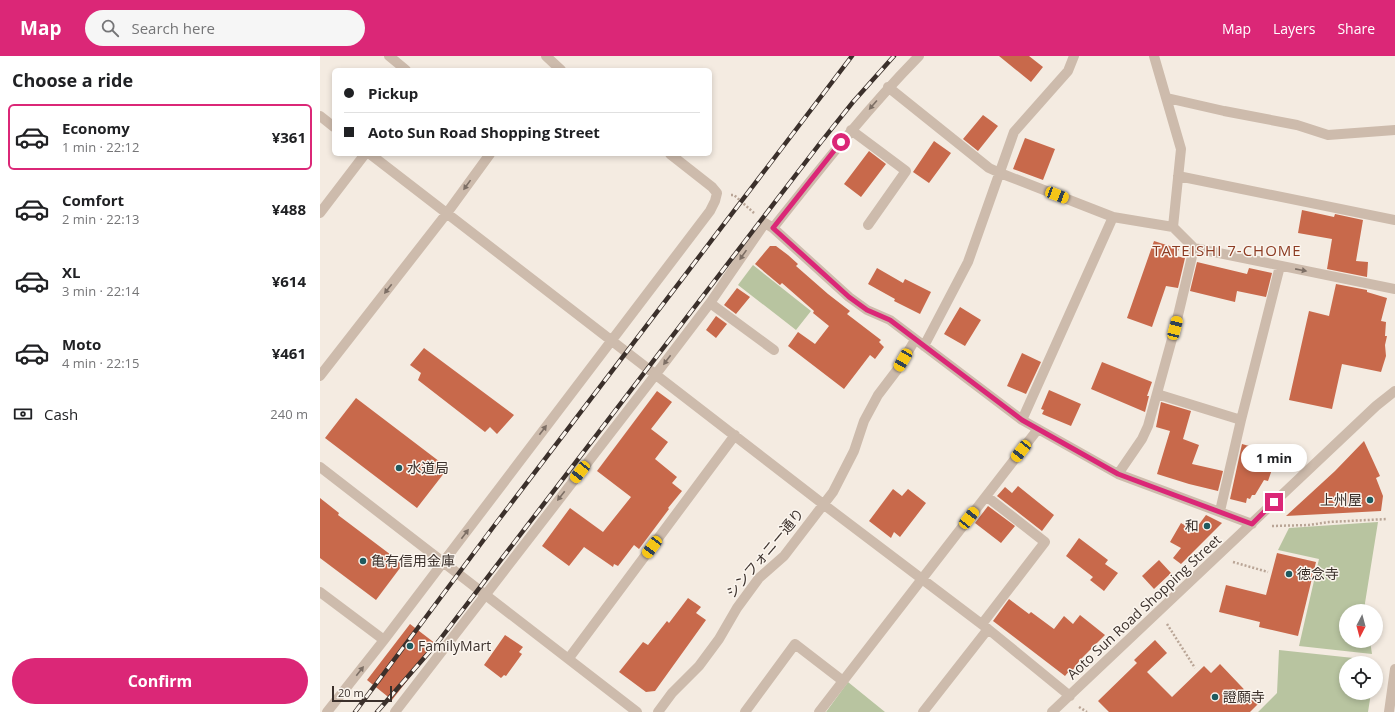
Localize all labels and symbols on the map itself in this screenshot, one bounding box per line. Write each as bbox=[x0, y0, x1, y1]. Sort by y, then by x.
one-way arrow bbox=[868, 99, 877, 110]
route start bbox=[832, 133, 850, 151]
one-way arrow bbox=[463, 180, 471, 191]
car bbox=[1044, 185, 1070, 205]
district label: TATEISHI 7-CHOME bbox=[1152, 240, 1302, 260]
one-way arrow bbox=[739, 249, 747, 260]
one-way arrow bbox=[1295, 268, 1307, 274]
one-way arrow bbox=[384, 283, 392, 294]
car bbox=[1166, 315, 1184, 341]
car bbox=[892, 347, 914, 373]
one-way arrow bbox=[662, 355, 671, 366]
one-way arrow bbox=[539, 425, 547, 436]
car bbox=[1009, 438, 1033, 464]
callout: 1 min bbox=[1241, 444, 1307, 472]
place label: 水道局 bbox=[407, 458, 449, 477]
car bbox=[568, 459, 592, 485]
marker: 水道局 bbox=[394, 463, 404, 473]
place label: 上州屋 bbox=[1320, 490, 1362, 509]
one-way arrow bbox=[557, 491, 566, 502]
route end bbox=[1265, 493, 1283, 511]
marker: 上州屋 bbox=[1365, 495, 1375, 505]
street label: シンフォニー通り bbox=[721, 504, 808, 602]
car bbox=[957, 505, 981, 531]
place label: 和 bbox=[1185, 516, 1199, 535]
marker: 和 bbox=[1202, 521, 1212, 531]
one-way arrow bbox=[460, 529, 468, 539]
street label: Aoto Sun Road Shopping Street bbox=[1063, 530, 1225, 683]
car bbox=[640, 534, 664, 560]
place label: 亀有信用金庫 bbox=[371, 551, 455, 570]
marker: 亀有信用金庫 bbox=[358, 556, 368, 566]
place label: 徳念寺 bbox=[1297, 564, 1339, 583]
marker: 徳念寺 bbox=[1284, 569, 1294, 579]
north arrow bbox=[1339, 604, 1383, 648]
place label: FamilyMart bbox=[418, 636, 491, 655]
marker: FamilyMart bbox=[405, 641, 415, 651]
one-way arrow bbox=[356, 665, 364, 676]
scale bar bbox=[332, 684, 392, 703]
place label: 證願寺 bbox=[1223, 687, 1265, 706]
marker: 證願寺 bbox=[1210, 692, 1220, 702]

